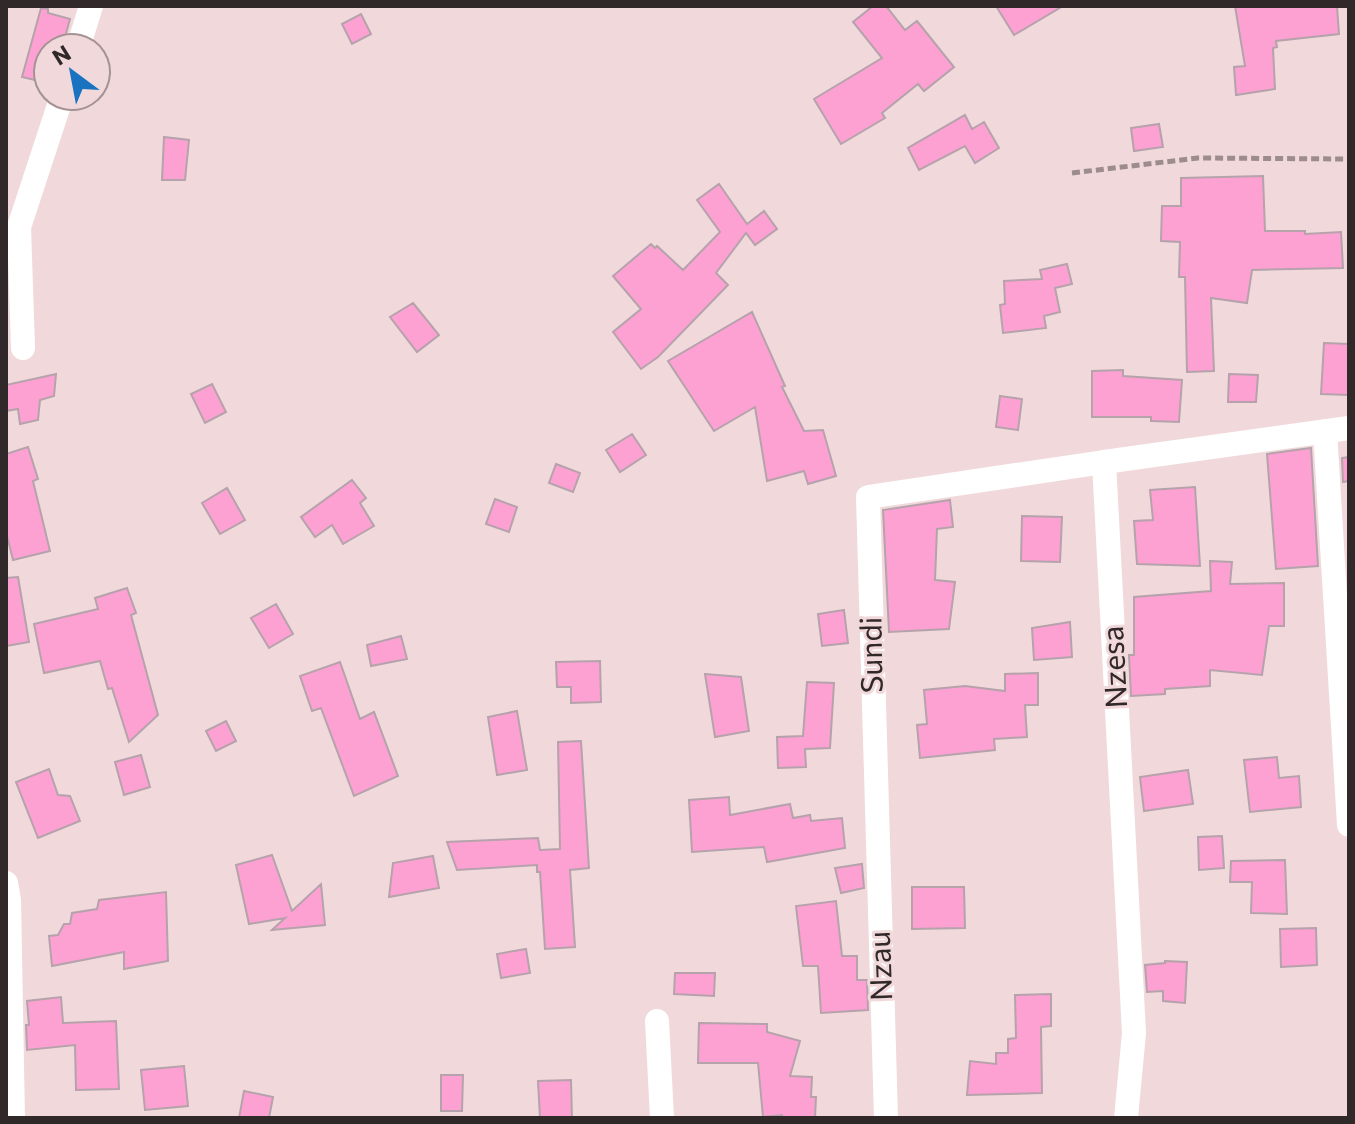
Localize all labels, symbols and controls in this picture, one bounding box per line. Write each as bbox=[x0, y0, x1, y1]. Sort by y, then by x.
north arrow bbox=[32, 32, 112, 112]
text: N bbox=[47, 39, 75, 70]
street label: Sundi bbox=[850, 616, 889, 694]
street label: Nzesa bbox=[1092, 625, 1133, 709]
street label: Nzau bbox=[859, 930, 898, 1002]

